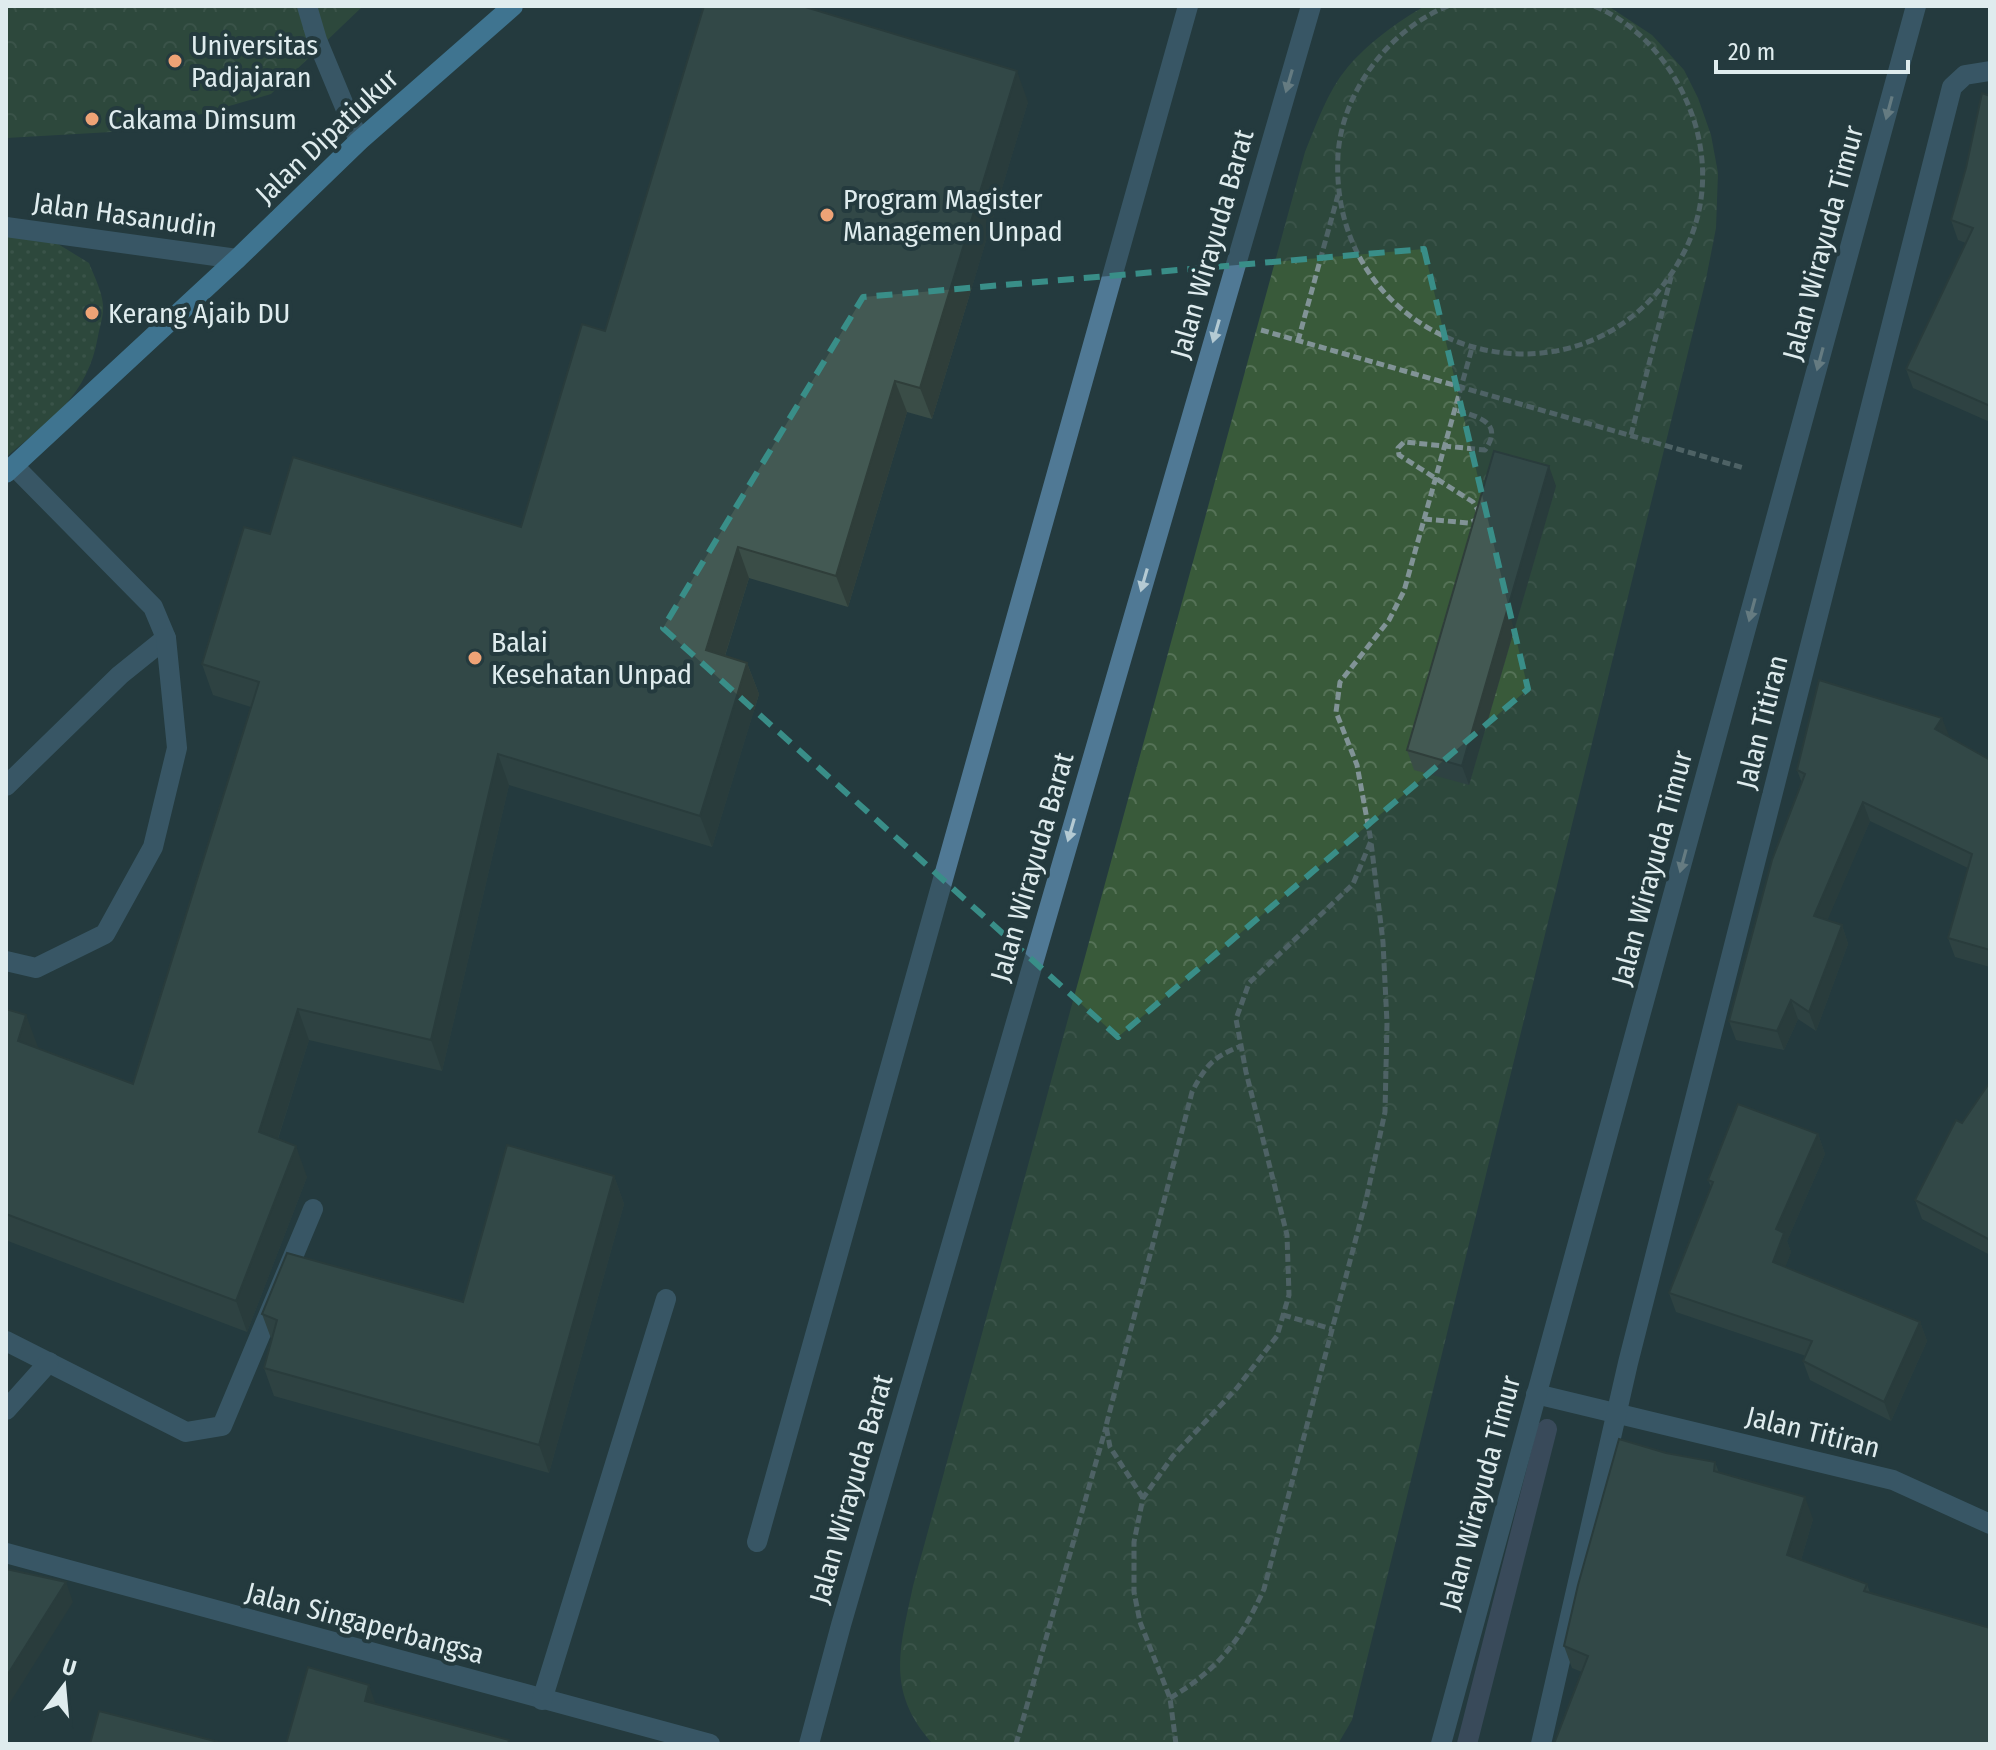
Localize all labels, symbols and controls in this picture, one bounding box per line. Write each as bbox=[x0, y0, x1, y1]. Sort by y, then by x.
scale bar bbox=[1716, 24, 1908, 74]
place label: Universitas Padjajaran bbox=[191, 29, 318, 94]
text: 20 m bbox=[1728, 38, 1775, 66]
marker: Universitas Padjajaran bbox=[166, 52, 184, 70]
street label: Jalan Dipatiukur bbox=[249, 61, 405, 211]
one-way arrow bbox=[1282, 69, 1295, 93]
one-way arrow bbox=[1882, 96, 1894, 121]
place label: Cakama Dimsum bbox=[108, 103, 297, 136]
marker: Cakama Dimsum bbox=[83, 110, 101, 128]
street label: Jalan Wirayuda Timur bbox=[1776, 122, 1870, 364]
street label: Jalan Wirayuda Barat bbox=[1163, 125, 1261, 362]
place label: Program Magister Managemen Unpad bbox=[843, 183, 1063, 248]
street label: Jalan Hasanudin bbox=[31, 186, 219, 244]
marker: Program Magister Managemen Unpad bbox=[818, 206, 836, 224]
place label: Kerang Ajaib DU bbox=[108, 297, 290, 330]
marker: Kerang Ajaib DU bbox=[83, 304, 101, 322]
one-way arrow bbox=[1209, 319, 1222, 343]
one-way arrow bbox=[1813, 348, 1826, 372]
one-way arrow bbox=[1137, 569, 1150, 593]
one-way arrow bbox=[1745, 597, 1757, 622]
place label: Balai Kesehatan Unpad bbox=[491, 626, 692, 691]
marker: Balai Kesehatan Unpad bbox=[466, 649, 484, 667]
street label: Jalan Titiran bbox=[1729, 652, 1795, 792]
street label: Jalan Wirayuda Timur bbox=[1605, 747, 1699, 989]
street label: Jalan Wirayuda Barat bbox=[983, 748, 1081, 985]
one-way arrow bbox=[1064, 818, 1077, 842]
one-way arrow bbox=[1676, 848, 1688, 873]
street label: Jalan Wirayuda Barat bbox=[802, 1370, 900, 1607]
street label: Jalan Wirayuda Timur bbox=[1433, 1372, 1527, 1614]
street label: Jalan Titiran bbox=[1743, 1399, 1883, 1465]
street label: Jalan Singaperbangsa bbox=[242, 1575, 488, 1671]
north arrow bbox=[24, 1646, 104, 1726]
text: U bbox=[59, 1652, 79, 1682]

